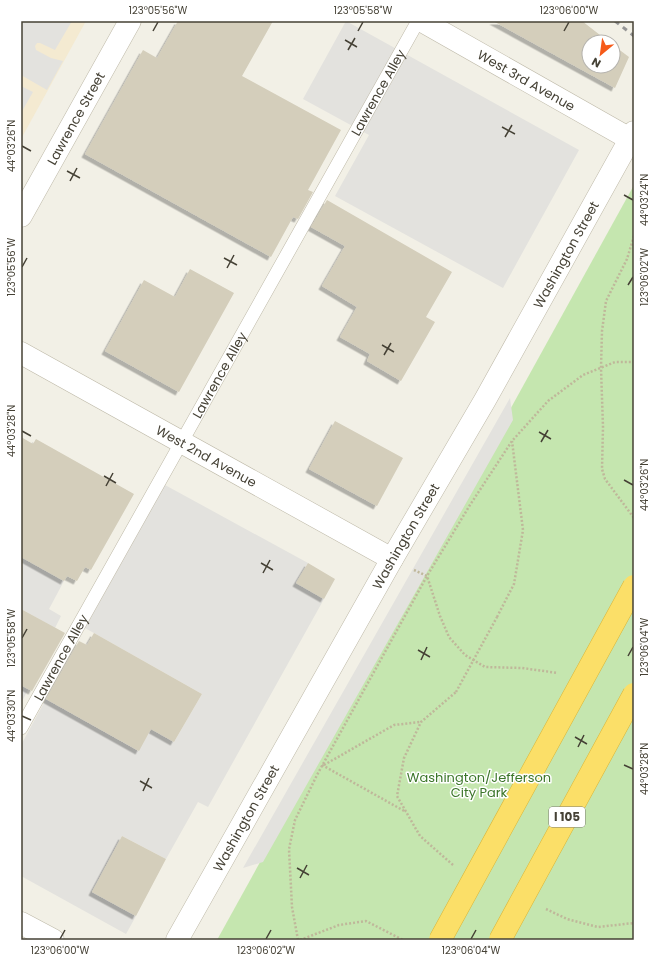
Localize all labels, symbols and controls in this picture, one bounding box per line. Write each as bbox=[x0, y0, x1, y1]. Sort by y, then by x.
text: 123°05'56"W bbox=[129, 3, 187, 18]
text: 123°05'58"W bbox=[334, 3, 392, 18]
text: 123°06'00"W bbox=[540, 3, 598, 18]
north arrow bbox=[581, 34, 621, 74]
street label: Lawrence Alley bbox=[346, 45, 411, 139]
street label: West 3rd Avenue bbox=[474, 45, 578, 116]
text: N bbox=[589, 54, 604, 72]
street label: Lawrence Street bbox=[42, 68, 110, 168]
text: 44°03'26"N bbox=[4, 120, 19, 172]
text: 44°03'24"N bbox=[637, 174, 652, 226]
street label: Washington Street bbox=[529, 198, 604, 312]
text: 123°05'56"W bbox=[4, 238, 19, 296]
text: 123°06'02"W bbox=[637, 248, 652, 306]
street label: Lawrence Alley bbox=[188, 328, 252, 422]
text: 44°03'28"N bbox=[4, 405, 19, 457]
street label: West 2nd Avenue bbox=[152, 421, 260, 492]
text: 44°03'26"N bbox=[637, 459, 652, 511]
street label: Washington Street bbox=[368, 480, 444, 593]
text: 123°05'58"W bbox=[4, 609, 19, 667]
street label: Lawrence Alley bbox=[29, 610, 93, 704]
text: 123°06'04"W bbox=[637, 618, 652, 676]
text: 44°03'30"N bbox=[4, 690, 19, 742]
text: 44°03'28"N bbox=[637, 743, 652, 795]
street label: Washington Street bbox=[208, 761, 284, 875]
park label: Washington/Jefferson City Park bbox=[407, 768, 551, 802]
road number: I 105 bbox=[549, 807, 585, 827]
text: 123°06'00"W bbox=[31, 943, 89, 958]
text: 123°06'02"W bbox=[237, 943, 295, 958]
text: 123°06'04"W bbox=[442, 943, 500, 958]

